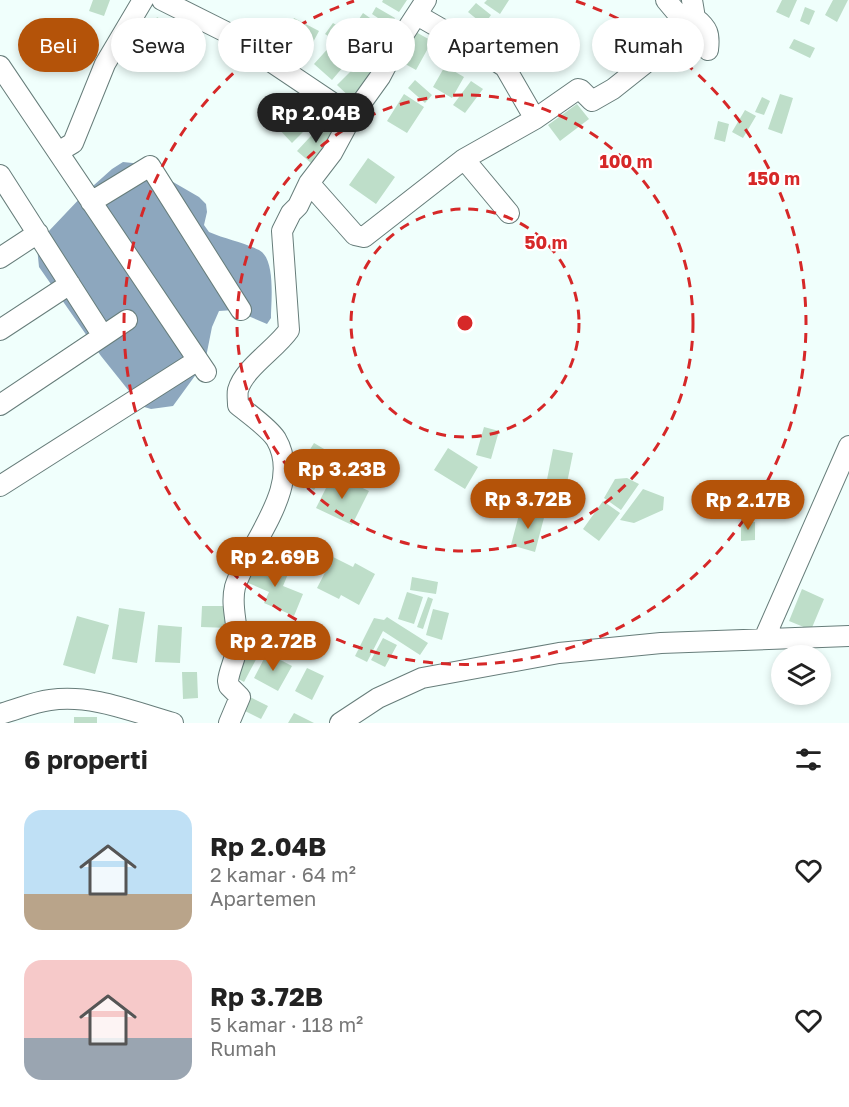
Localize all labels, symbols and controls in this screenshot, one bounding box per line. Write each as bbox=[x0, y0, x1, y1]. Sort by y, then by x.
chip: Beli bbox=[18, 18, 99, 72]
chip: Sewa bbox=[111, 18, 206, 72]
chip: Filter bbox=[218, 18, 314, 72]
chip: Baru bbox=[326, 18, 415, 72]
chip: Apartemen bbox=[427, 18, 580, 72]
chip: Rumah bbox=[592, 18, 704, 72]
pin: Rp 2.04B bbox=[254, 93, 378, 144]
text: Rp 2.04B bbox=[271, 100, 361, 124]
text: 100 m bbox=[600, 150, 652, 172]
text: 150 m bbox=[748, 167, 800, 189]
text: 50 m bbox=[525, 231, 567, 253]
centre of rings bbox=[455, 313, 475, 333]
pin: Rp 3.23B bbox=[280, 449, 404, 500]
text: Rp 3.23B bbox=[298, 456, 386, 480]
pin: Rp 3.72B bbox=[466, 479, 590, 530]
pin: Rp 2.17B bbox=[686, 480, 810, 531]
text: Rp 3.72B bbox=[485, 486, 572, 510]
text: Rp 2.17B bbox=[705, 487, 791, 511]
pin: Rp 2.69B bbox=[213, 537, 337, 588]
text: Rp 2.69B bbox=[230, 544, 320, 568]
pin: Rp 2.72B bbox=[211, 621, 335, 672]
text: Rp 2.72B bbox=[230, 628, 317, 652]
map controls bbox=[771, 645, 831, 705]
button: layers bbox=[771, 645, 831, 705]
icon: filters bbox=[792, 743, 825, 776]
text: 6 properti bbox=[24, 744, 148, 775]
text: Rp 2.04B bbox=[210, 831, 326, 862]
icon: home bbox=[72, 834, 144, 906]
icon: heart bbox=[792, 854, 825, 887]
text: 2 kamar · 64 m² bbox=[210, 862, 356, 886]
text: Apartemen bbox=[210, 886, 316, 910]
text: Rp 3.72B bbox=[210, 981, 323, 1012]
icon: home bbox=[72, 984, 144, 1056]
icon: heart bbox=[792, 1004, 825, 1037]
text: 5 kamar · 118 m² bbox=[210, 1012, 363, 1036]
text: Rumah bbox=[210, 1036, 277, 1060]

